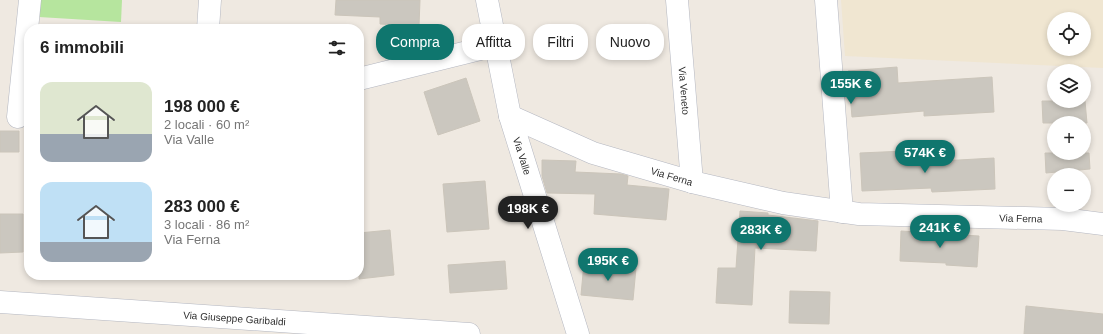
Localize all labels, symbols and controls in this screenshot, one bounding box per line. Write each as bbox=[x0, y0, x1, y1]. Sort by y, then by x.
map controls bbox=[1047, 12, 1091, 212]
button: locate bbox=[1047, 12, 1091, 56]
chip: Compra bbox=[376, 24, 454, 60]
chip: Affitta bbox=[462, 24, 525, 60]
chip: Filtri bbox=[533, 24, 588, 60]
chip: Nuovo bbox=[596, 24, 664, 60]
icon: filters bbox=[326, 37, 348, 59]
text: 6 immobili bbox=[40, 38, 124, 57]
button: layers bbox=[1047, 64, 1091, 108]
street label: Via Veneto bbox=[677, 66, 691, 116]
pin: 155K € bbox=[818, 71, 884, 105]
text: 155K € bbox=[830, 76, 872, 91]
text: 198 000 € bbox=[164, 97, 240, 116]
icon: home bbox=[72, 98, 120, 146]
button: + bbox=[1047, 116, 1091, 160]
text: 2 locali · 60 m² bbox=[164, 117, 249, 132]
text: Via Valle bbox=[164, 132, 214, 147]
street label: Via Valle bbox=[511, 136, 533, 176]
pin: 574K € bbox=[892, 140, 958, 174]
text: 574K € bbox=[904, 145, 946, 160]
street label: Via Ferna bbox=[649, 165, 694, 188]
button: − bbox=[1047, 168, 1091, 212]
pin: 198K € bbox=[495, 196, 561, 230]
text: 283 000 € bbox=[164, 197, 240, 216]
icon: home bbox=[72, 198, 120, 246]
text: 198K € bbox=[507, 201, 549, 216]
street label: Via Ferna bbox=[999, 212, 1043, 225]
pin: 241K € bbox=[907, 215, 973, 249]
text: 3 locali · 86 m² bbox=[164, 217, 249, 232]
pin: 283K € bbox=[728, 217, 794, 251]
text: 241K € bbox=[919, 220, 961, 235]
text: 283K € bbox=[740, 222, 782, 237]
text: Via Ferna bbox=[164, 232, 220, 247]
pin: 195K € bbox=[575, 248, 641, 282]
text: 195K € bbox=[587, 253, 629, 268]
street label: Via Giuseppe Garibaldi bbox=[183, 310, 286, 327]

